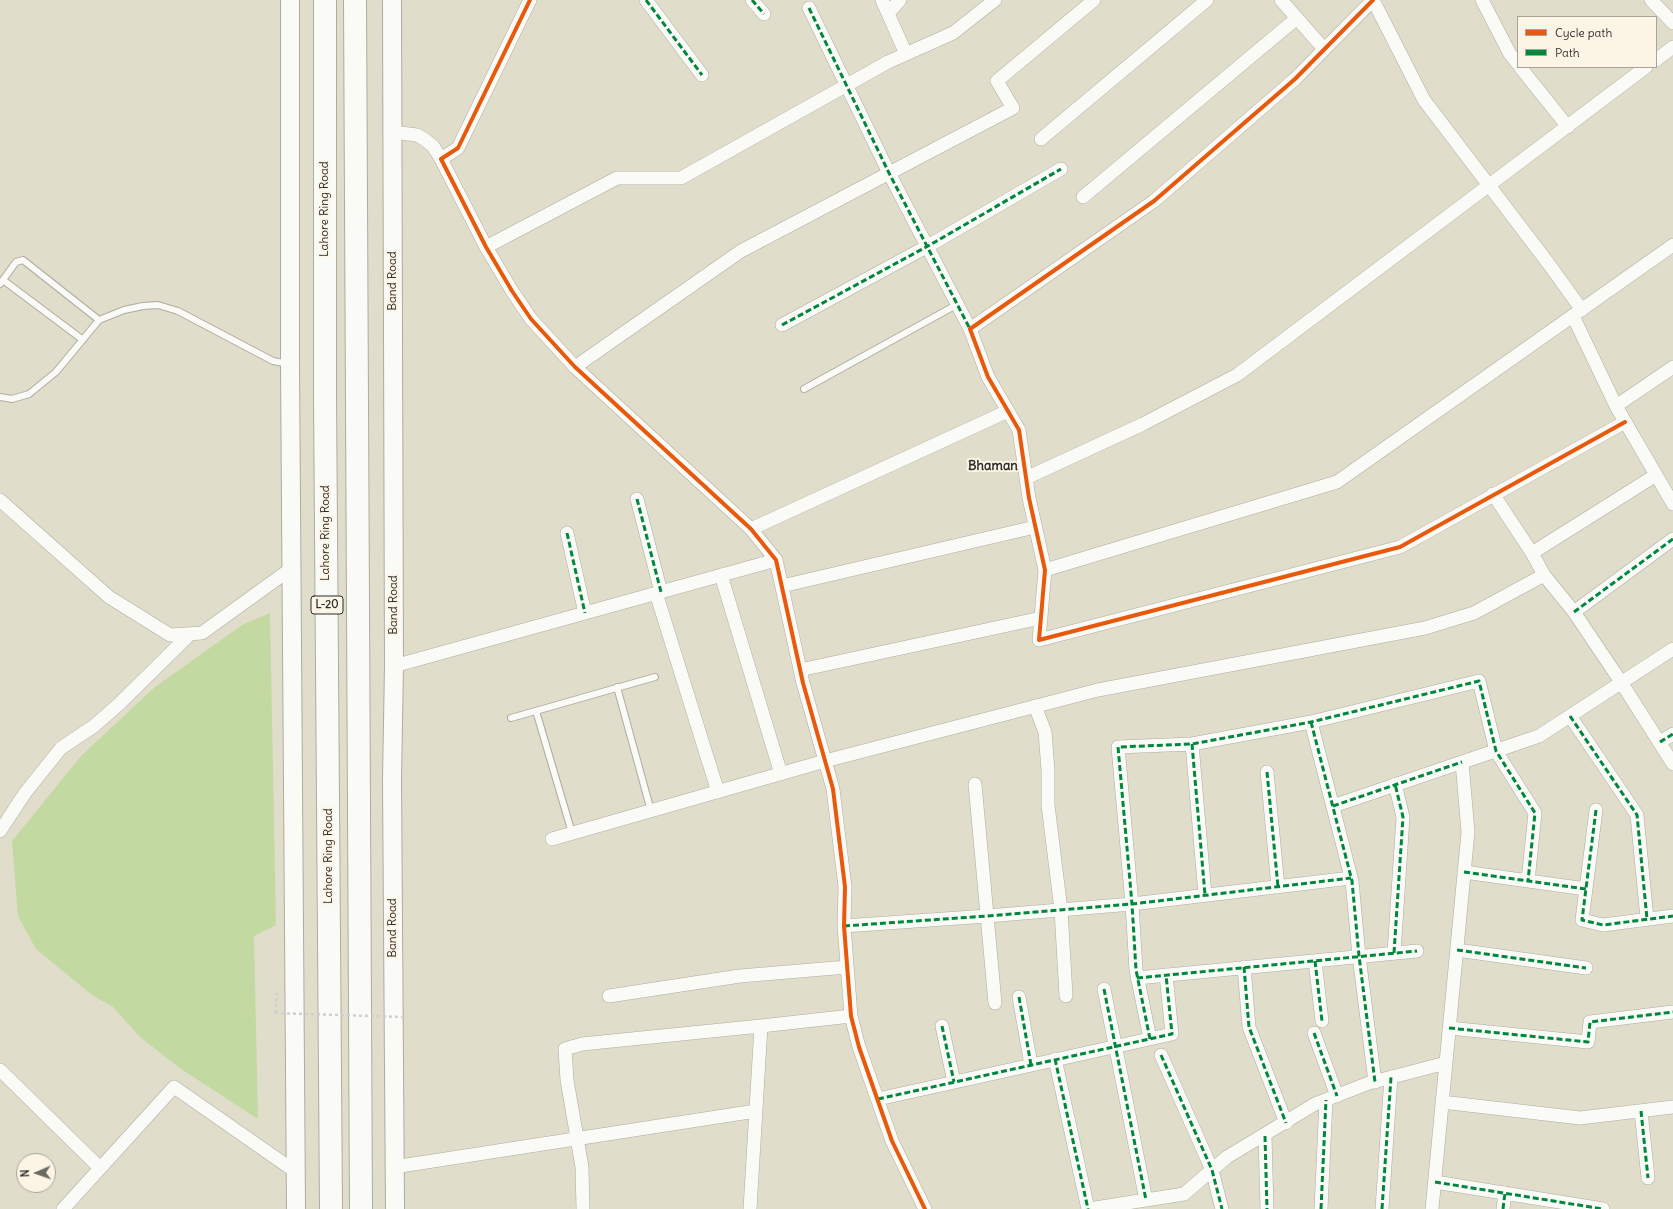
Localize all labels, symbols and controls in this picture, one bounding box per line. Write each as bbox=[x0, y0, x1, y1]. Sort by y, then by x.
legend bbox=[1517, 16, 1657, 68]
text: Cycle path bbox=[1555, 25, 1612, 40]
text: Path bbox=[1555, 45, 1580, 60]
street label: Lahore Ring Road bbox=[318, 161, 332, 257]
street label: Band Road bbox=[386, 251, 400, 311]
district label: Bhaman bbox=[968, 458, 1018, 474]
street label: Lahore Ring Road bbox=[319, 485, 333, 581]
street label: Band Road bbox=[387, 575, 401, 635]
road number: L-20 bbox=[311, 596, 343, 614]
street label: Lahore Ring Road bbox=[322, 808, 336, 904]
street label: Band Road bbox=[386, 898, 400, 958]
north arrow bbox=[16, 1153, 56, 1193]
text: N bbox=[18, 1169, 32, 1177]

